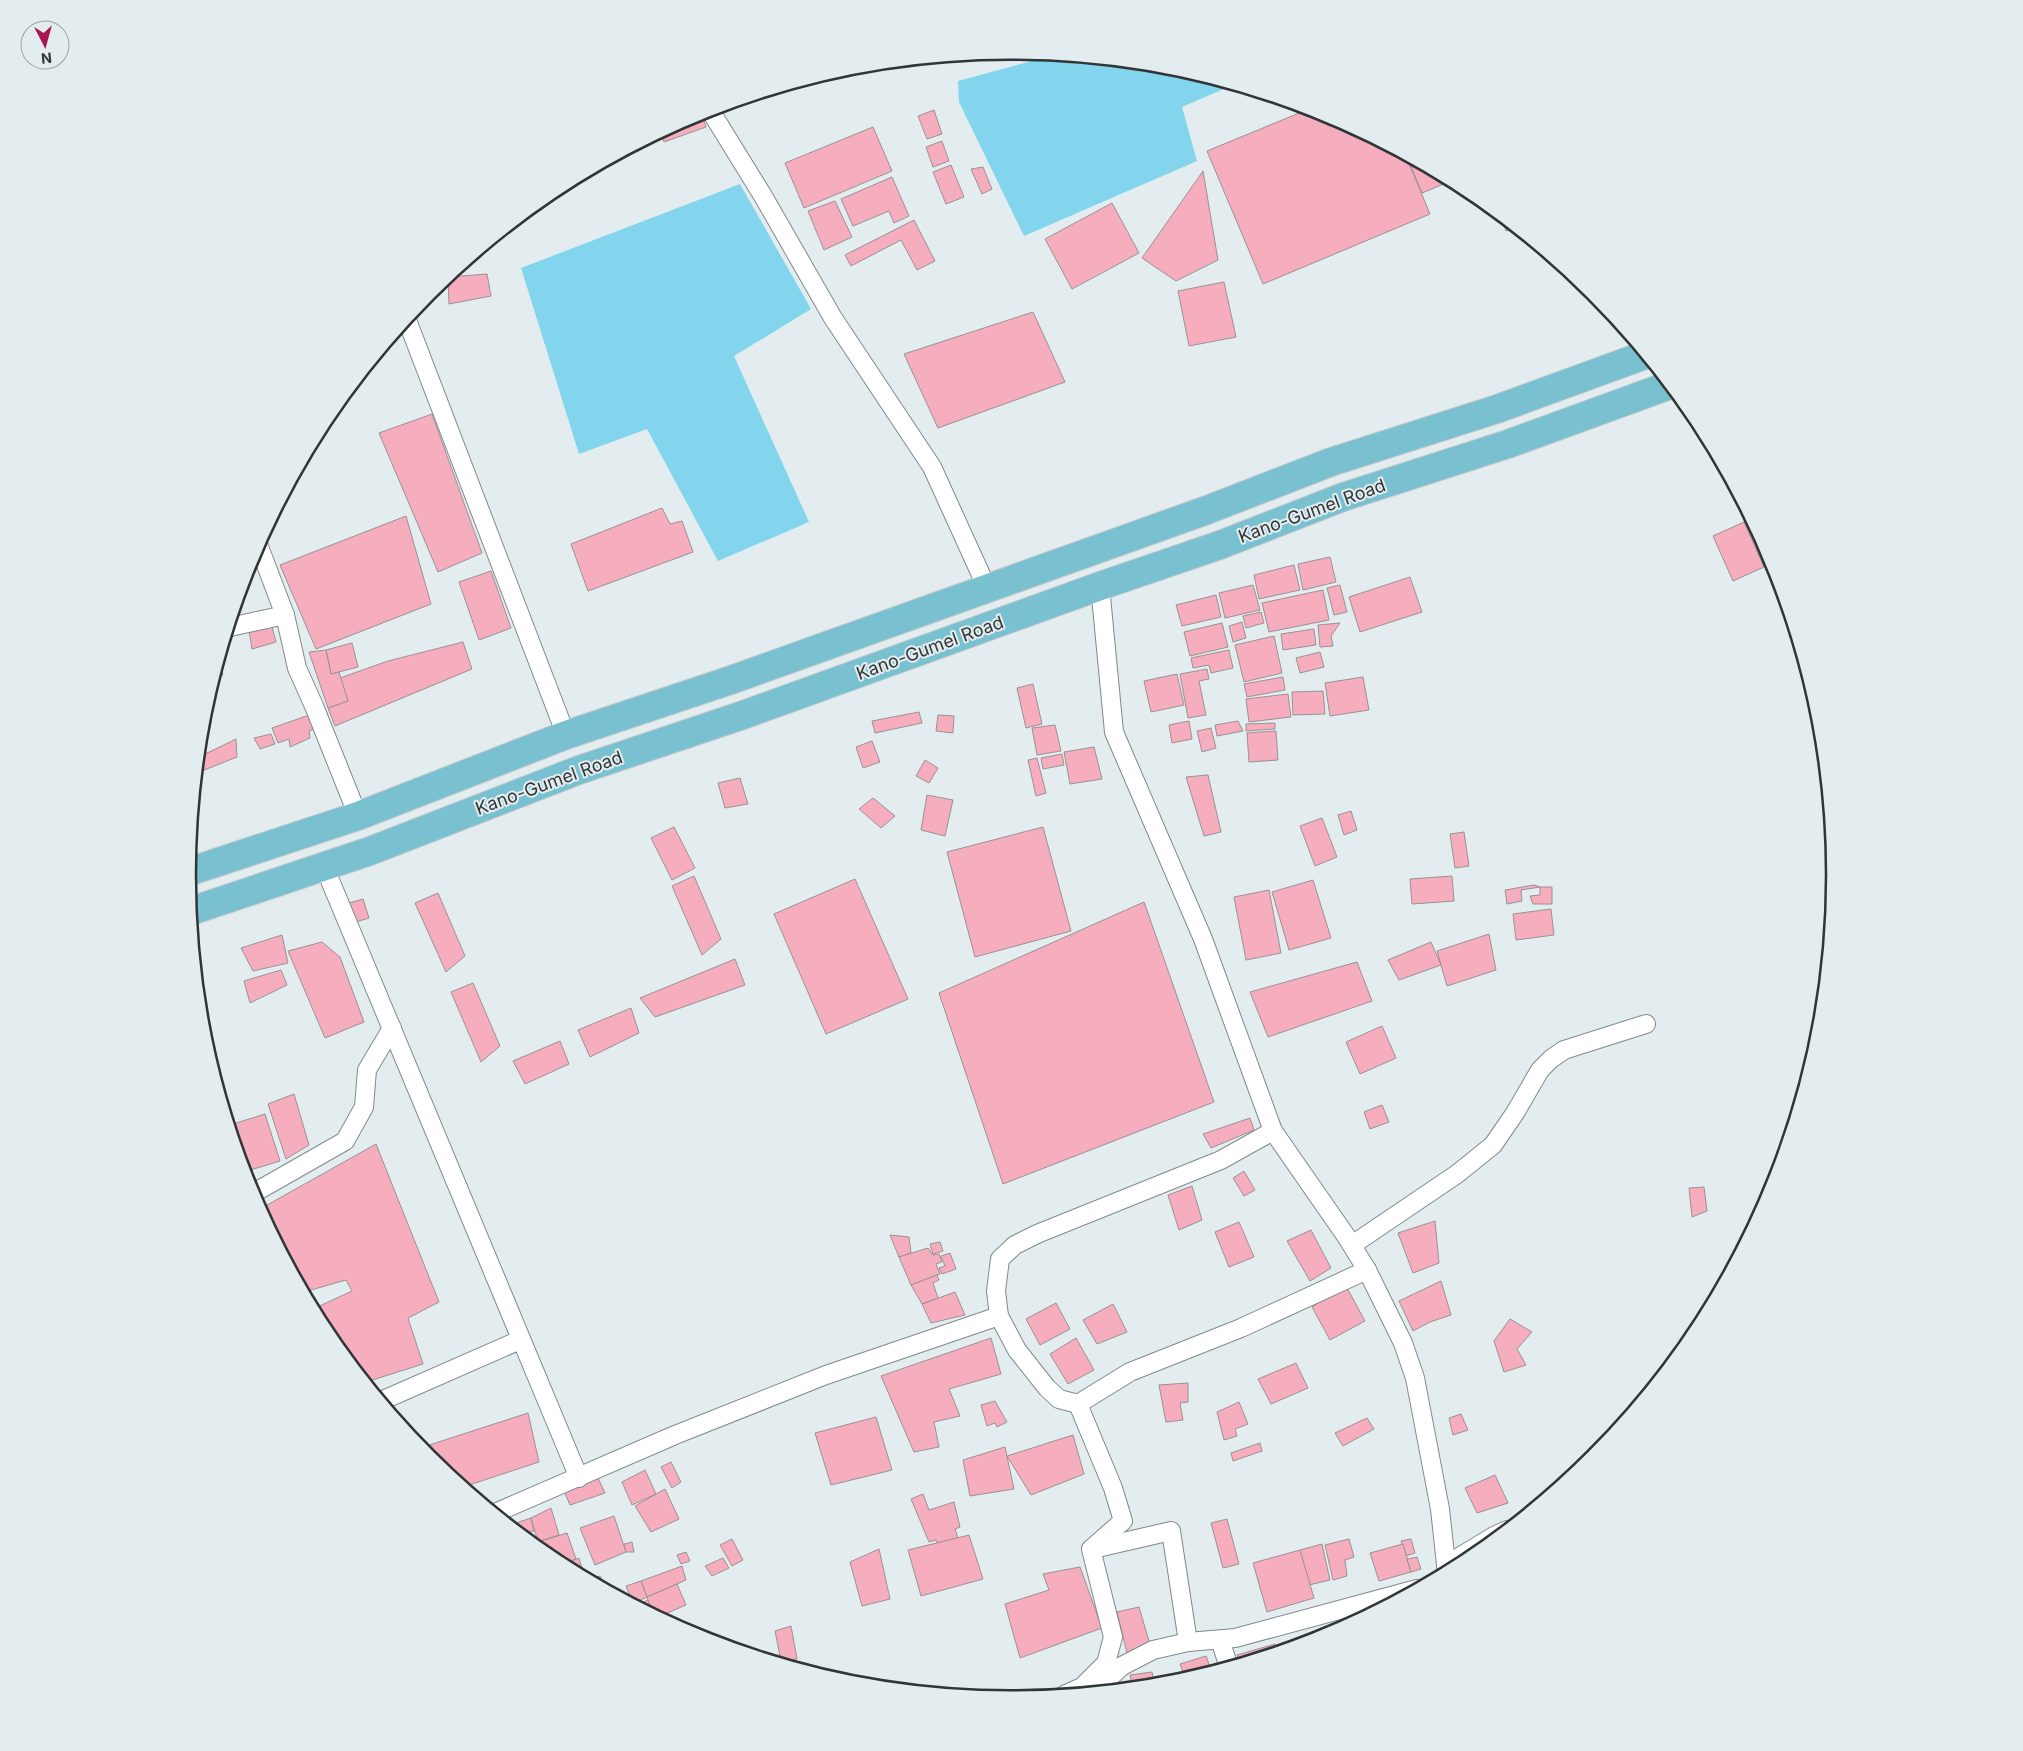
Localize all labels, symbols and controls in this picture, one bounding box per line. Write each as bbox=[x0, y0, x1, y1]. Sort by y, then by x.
north arrow bbox=[20, 20, 70, 70]
text: N bbox=[40, 49, 53, 67]
street label: Kano-Gumel Road bbox=[1235, 474, 1388, 547]
street label: Kano-Gumel Road bbox=[853, 611, 1006, 684]
street label: Kano-Gumel Road bbox=[472, 746, 625, 819]

